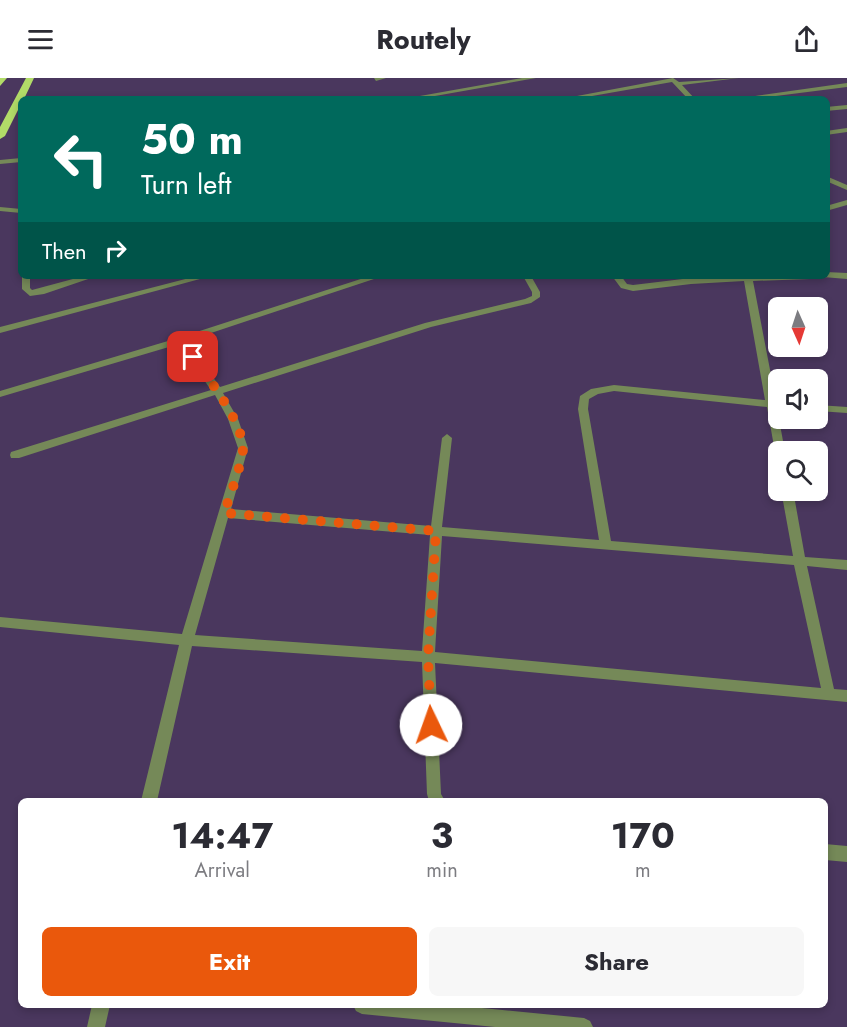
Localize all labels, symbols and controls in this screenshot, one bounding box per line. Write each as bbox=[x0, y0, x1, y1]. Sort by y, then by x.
text: Routely bbox=[376, 20, 471, 59]
icon: menu bbox=[24, 23, 57, 56]
icon: share bbox=[790, 23, 823, 56]
text: 50 m bbox=[141, 109, 243, 170]
icon: left bbox=[42, 120, 120, 198]
text: Turn left bbox=[141, 165, 231, 204]
icon: right bbox=[99, 234, 132, 267]
text: Then bbox=[42, 235, 87, 267]
north arrow bbox=[768, 297, 828, 357]
map controls bbox=[768, 297, 828, 501]
pin bbox=[167, 331, 218, 382]
icon: arrive bbox=[176, 340, 209, 373]
button: sound bbox=[768, 369, 828, 429]
button: search bbox=[768, 441, 828, 501]
position arrow bbox=[399, 693, 463, 757]
text: 14:47 bbox=[171, 809, 273, 861]
text: 3 bbox=[431, 809, 453, 861]
text: 170 bbox=[611, 809, 675, 861]
text: Arrival bbox=[195, 856, 250, 885]
text: min bbox=[426, 856, 458, 885]
text: m bbox=[635, 856, 651, 885]
button: Exit bbox=[42, 927, 417, 996]
button: Share bbox=[429, 927, 804, 996]

